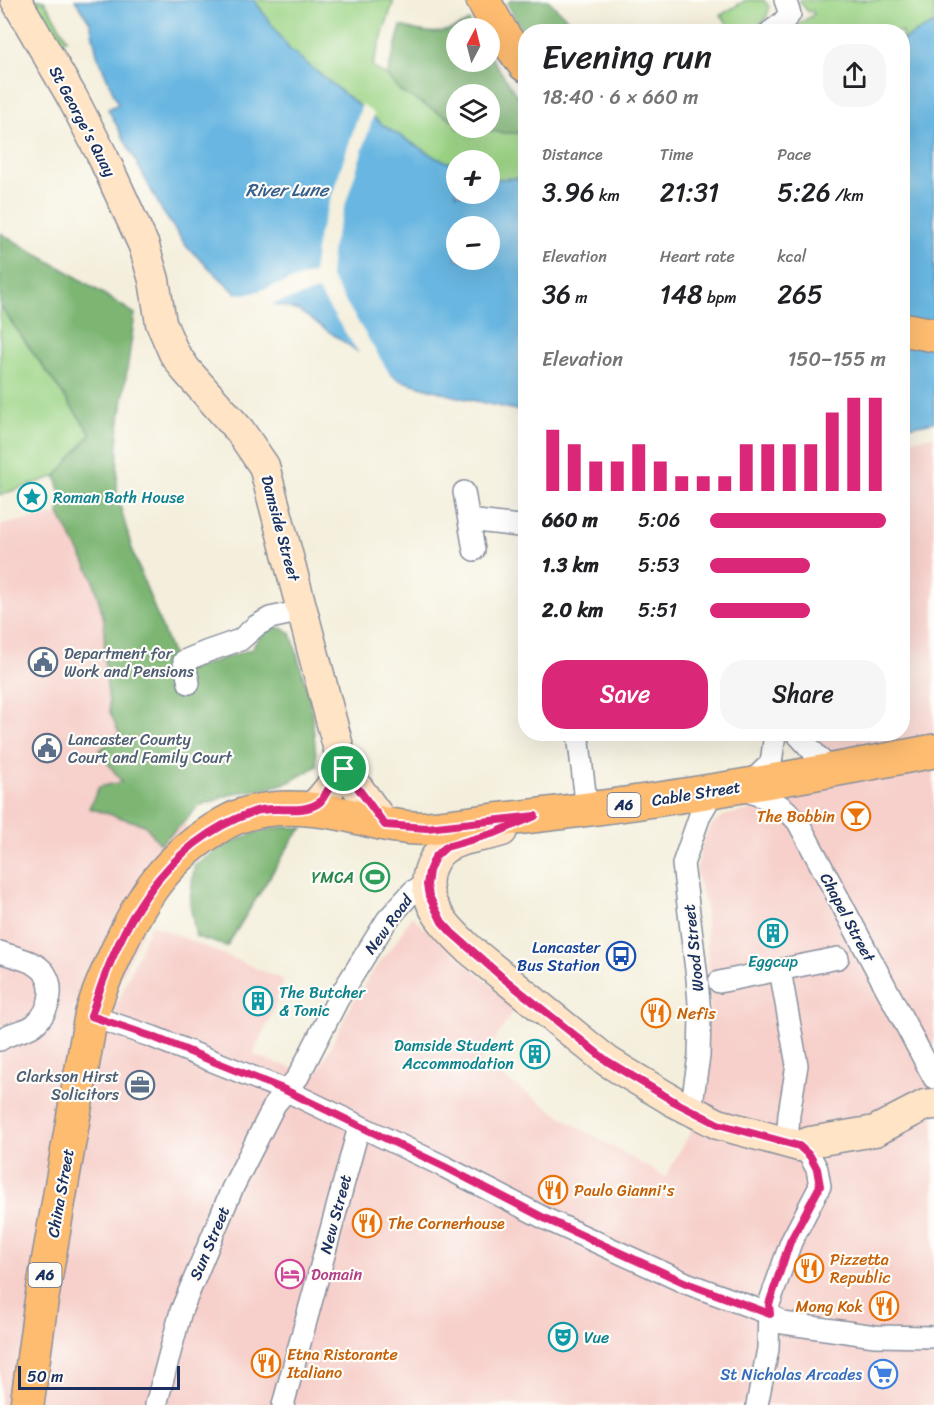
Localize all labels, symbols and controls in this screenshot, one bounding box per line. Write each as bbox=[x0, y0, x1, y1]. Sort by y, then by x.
north arrow bbox=[446, 18, 500, 72]
map controls bbox=[446, 18, 500, 270]
text: Evening run bbox=[542, 28, 712, 86]
button: share bbox=[823, 44, 886, 107]
street label: St George's Quay bbox=[41, 60, 124, 183]
text: 18:40 · 6 × 660 m bbox=[542, 80, 698, 115]
button: layers bbox=[446, 84, 500, 138]
text: Distance bbox=[542, 140, 603, 169]
text: Time bbox=[660, 140, 693, 169]
text: Pace bbox=[777, 140, 811, 169]
button: + bbox=[446, 150, 500, 204]
text: 3.96 bbox=[542, 169, 595, 215]
text: 21:31 bbox=[660, 169, 719, 215]
text: 5:26 bbox=[777, 169, 831, 215]
water label: River Lune bbox=[246, 174, 330, 206]
text: km bbox=[595, 181, 620, 210]
text: /km bbox=[831, 181, 864, 210]
button: − bbox=[446, 216, 500, 270]
text: Elevation bbox=[542, 242, 607, 271]
text: Heart rate bbox=[660, 242, 735, 271]
text: kcal bbox=[777, 242, 806, 271]
text: 36 bbox=[542, 271, 571, 317]
text: 148 bbox=[660, 271, 703, 317]
text: 265 bbox=[777, 271, 823, 317]
text: m bbox=[571, 283, 588, 312]
text: bpm bbox=[703, 283, 736, 312]
text: Elevation bbox=[542, 342, 623, 377]
text: 150–155 m bbox=[788, 342, 886, 377]
street label: Damside Street bbox=[252, 472, 309, 585]
place icon: Roman Bath House bbox=[16, 481, 48, 513]
place label: Roman Bath House bbox=[53, 483, 185, 512]
text: 660 m bbox=[542, 503, 598, 538]
text: 5:06 bbox=[638, 503, 680, 538]
text: 1.3 km bbox=[542, 548, 599, 583]
text: 5:53 bbox=[638, 548, 679, 583]
text: 2.0 km bbox=[542, 593, 603, 628]
text: 5:51 bbox=[638, 593, 677, 628]
place label: Department for Work and Pensions bbox=[64, 639, 195, 686]
public building icon: Department for Work and Pensions bbox=[27, 646, 59, 678]
button: Save bbox=[542, 660, 708, 729]
button: Share bbox=[720, 660, 886, 729]
place label: Lancaster County Court and Family Court bbox=[68, 725, 232, 772]
public building icon: Lancaster County Court and Family Court bbox=[31, 732, 63, 764]
pin bbox=[318, 743, 369, 794]
icon: arrive bbox=[327, 752, 360, 785]
street label: Cable Street bbox=[649, 772, 743, 815]
road number: A6 bbox=[608, 793, 640, 817]
bar icon: The Bobbin bbox=[840, 800, 872, 832]
place label: The Bobbin bbox=[757, 802, 835, 831]
sports icon: YMCA bbox=[359, 861, 391, 893]
place label: YMCA bbox=[311, 863, 354, 892]
street label: Chapel Street bbox=[812, 867, 884, 968]
street label: New Road bbox=[356, 887, 421, 961]
street label: Wood Street bbox=[674, 903, 713, 993]
building icon: Eggcup bbox=[757, 917, 789, 949]
place label: Lancaster Bus Station bbox=[517, 933, 601, 980]
bus stop icon: Lancaster Bus Station bbox=[605, 940, 637, 972]
place label: Eggcup bbox=[748, 947, 799, 976]
place label: The Butcher & Tonic bbox=[279, 978, 367, 1025]
building icon: The Butcher & Tonic bbox=[242, 985, 274, 1017]
restaurant icon: Nefis bbox=[640, 997, 672, 1029]
place label: Nefis bbox=[677, 999, 716, 1028]
place label: Damside Student Accommodation bbox=[394, 1031, 514, 1078]
building icon: Damside Student Accommodation bbox=[519, 1038, 551, 1070]
place label: Clarkson Hirst Solicitors bbox=[16, 1062, 120, 1109]
office icon: Clarkson Hirst Solicitors bbox=[124, 1069, 156, 1101]
street label: China Street bbox=[38, 1146, 83, 1240]
street label: New Street bbox=[311, 1171, 360, 1257]
restaurant icon: Paulo Gianni's bbox=[537, 1174, 569, 1206]
place label: Paulo Gianni's bbox=[574, 1176, 675, 1205]
street label: Sun Street bbox=[181, 1202, 238, 1285]
restaurant icon: The Cornerhouse bbox=[351, 1207, 383, 1239]
place label: The Cornerhouse bbox=[388, 1209, 505, 1238]
place label: Pizzetta Republic bbox=[830, 1245, 890, 1292]
restaurant icon: Pizzetta Republic bbox=[793, 1252, 825, 1284]
hotel icon: Domain bbox=[274, 1258, 306, 1290]
place label: Domain bbox=[311, 1260, 362, 1289]
road number: A6 bbox=[28, 1263, 62, 1287]
restaurant icon: Mong Kok bbox=[868, 1290, 900, 1322]
place label: Mong Kok bbox=[796, 1292, 863, 1321]
theatre icon: Vue bbox=[547, 1321, 579, 1353]
place label: Vue bbox=[584, 1323, 609, 1352]
place label: Etna Ristorante Italiano bbox=[286, 1340, 398, 1387]
restaurant icon: Etna Ristorante Italiano bbox=[250, 1347, 282, 1379]
supermarket icon: St Nicholas Arcades bbox=[867, 1358, 899, 1390]
place label: St Nicholas Arcades bbox=[720, 1360, 862, 1389]
text: 50 m bbox=[27, 1362, 63, 1391]
scale bar bbox=[18, 1363, 180, 1390]

